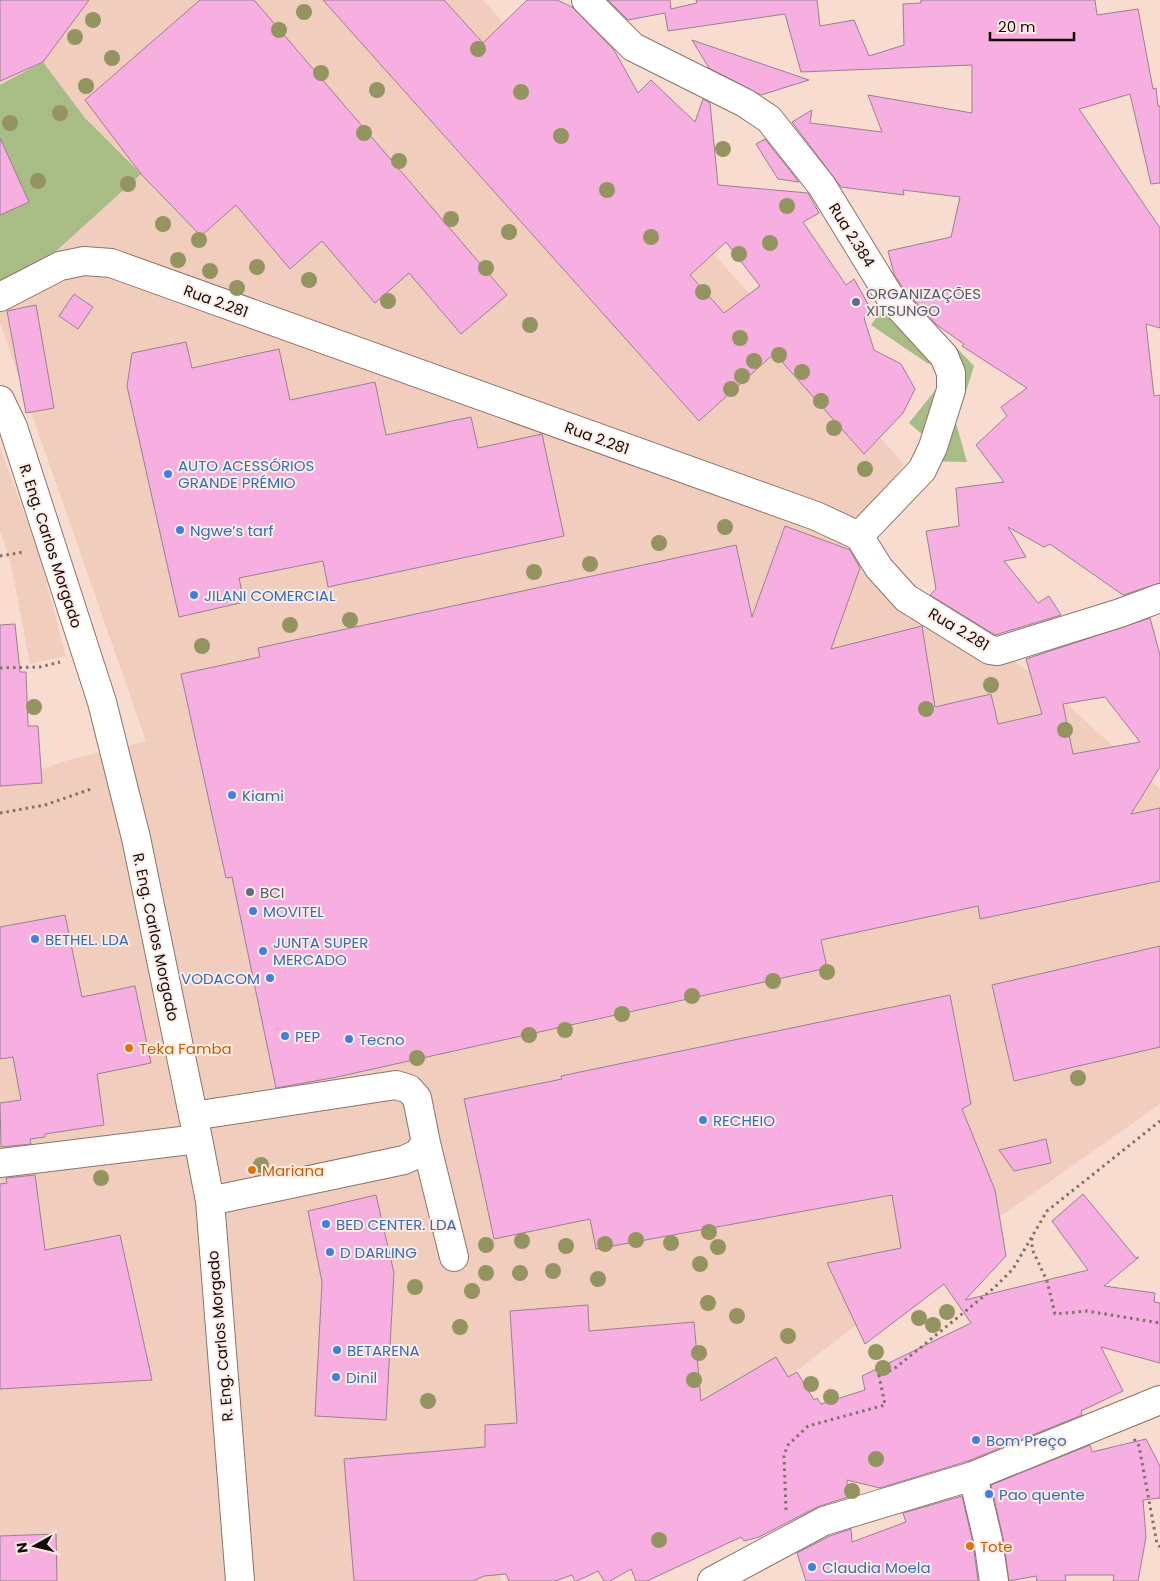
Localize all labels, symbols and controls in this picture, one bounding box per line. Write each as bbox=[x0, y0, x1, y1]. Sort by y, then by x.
scale bar bbox=[990, 10, 1074, 42]
text: 20 m bbox=[998, 16, 1036, 37]
street label: Rua 2.384 bbox=[824, 199, 880, 271]
street label: Rua 2.281 bbox=[181, 280, 251, 322]
place label: ORGANIZAÇÕES XITSUNGO bbox=[866, 283, 981, 321]
marker: ORGANIZAÇÕES XITSUNGO bbox=[850, 296, 862, 308]
street label: Rua 2.281 bbox=[562, 417, 632, 459]
place label: AUTO ACESSÓRIOS GRANDE PRÉMIO bbox=[178, 455, 314, 493]
street label: R. Eng. Carlos Morgado bbox=[15, 461, 87, 631]
marker: AUTO ACESSÓRIOS GRANDE PRÉMIO bbox=[162, 468, 174, 480]
place label: Ngwe’s tarf bbox=[190, 520, 274, 541]
marker: Ngwe’s tarf bbox=[174, 524, 186, 536]
place label: JILANI COMERCIAL bbox=[204, 585, 336, 606]
marker: JILANI COMERCIAL bbox=[188, 589, 200, 601]
street label: Rua 2.281 bbox=[925, 603, 993, 655]
place label: Kiami bbox=[242, 785, 284, 806]
marker: Kiami bbox=[226, 789, 238, 801]
street label: R. Eng. Carlos Morgado bbox=[128, 851, 184, 1023]
place label: BCI bbox=[260, 882, 284, 903]
marker: BCI bbox=[244, 886, 256, 898]
place label: MOVITEL bbox=[263, 901, 324, 922]
marker: MOVITEL bbox=[247, 905, 259, 917]
place label: BETHEL. LDA bbox=[45, 929, 129, 950]
place label: JUNTA SUPER MERCADO bbox=[273, 932, 368, 970]
marker: BETHEL. LDA bbox=[29, 933, 41, 945]
marker: JUNTA SUPER MERCADO bbox=[257, 945, 269, 957]
place label: VODACOM bbox=[181, 968, 260, 989]
marker: VODACOM bbox=[264, 972, 276, 984]
place label: PEP bbox=[295, 1026, 320, 1047]
place label: Tecno bbox=[359, 1029, 405, 1050]
marker: PEP bbox=[279, 1030, 291, 1042]
marker: Tecno bbox=[343, 1033, 355, 1045]
place label: Teka Famba bbox=[139, 1038, 232, 1059]
marker: Teka Famba bbox=[123, 1042, 135, 1054]
place label: RECHEIO bbox=[713, 1110, 775, 1131]
marker: RECHEIO bbox=[697, 1114, 709, 1126]
place label: Mariana bbox=[262, 1160, 324, 1181]
marker: Mariana bbox=[246, 1164, 258, 1176]
place label: BED CENTER. LDA bbox=[336, 1214, 457, 1235]
marker: BED CENTER. LDA bbox=[320, 1218, 332, 1230]
place label: D DARLING bbox=[340, 1242, 417, 1263]
marker: D DARLING bbox=[324, 1246, 336, 1258]
street label: R. Eng. Carlos Morgado bbox=[202, 1250, 238, 1422]
place label: BETARENA bbox=[347, 1340, 420, 1361]
marker: BETARENA bbox=[331, 1344, 343, 1356]
place label: Dinil bbox=[346, 1367, 377, 1388]
marker: Dinil bbox=[330, 1371, 342, 1383]
place label: Bom Preço bbox=[986, 1430, 1067, 1451]
marker: Bom Preço bbox=[970, 1434, 982, 1446]
place label: Pao quente bbox=[999, 1484, 1085, 1505]
marker: Pao quente bbox=[983, 1488, 995, 1500]
north arrow bbox=[10, 1521, 60, 1571]
place label: Tote bbox=[980, 1536, 1012, 1557]
marker: Tote bbox=[964, 1540, 976, 1552]
text: N bbox=[11, 1541, 33, 1554]
place label: Claudia Moela bbox=[822, 1557, 931, 1578]
marker: Claudia Moela bbox=[806, 1561, 818, 1573]

